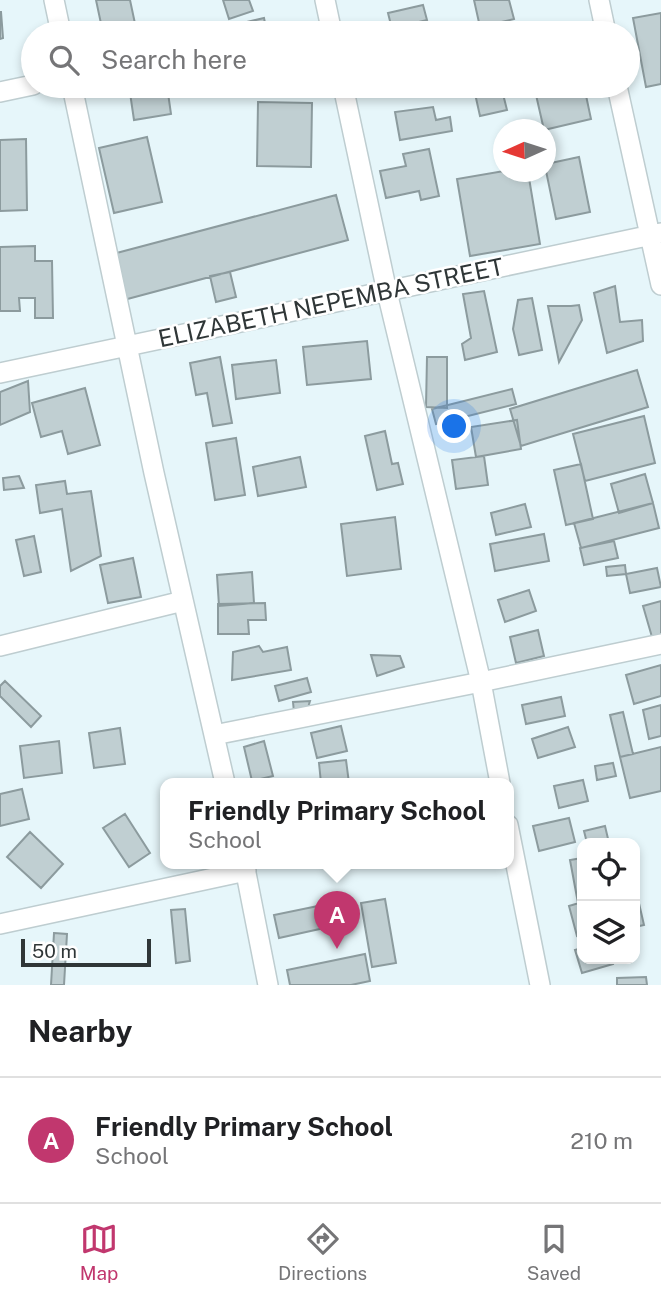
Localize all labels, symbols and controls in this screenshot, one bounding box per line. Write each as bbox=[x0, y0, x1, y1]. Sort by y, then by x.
search box bbox=[21, 21, 640, 98]
icon: search bbox=[45, 41, 83, 79]
text: Search here bbox=[101, 44, 247, 75]
north arrow bbox=[493, 119, 556, 182]
street label: ELIZABETH NEPEMBA STREET bbox=[156, 252, 506, 352]
your location bbox=[437, 409, 471, 443]
popup bbox=[160, 778, 514, 869]
text: Friendly Primary School bbox=[188, 795, 486, 826]
text: School bbox=[188, 826, 262, 853]
map controls bbox=[577, 838, 640, 964]
button: locate bbox=[577, 838, 640, 901]
pin: A bbox=[314, 891, 360, 949]
button: layers bbox=[577, 901, 640, 964]
scale bar bbox=[21, 936, 150, 968]
text: 50 m bbox=[32, 940, 77, 962]
text: Nearby bbox=[28, 1013, 132, 1049]
text: Friendly Primary School bbox=[95, 1111, 393, 1142]
text: A bbox=[43, 1127, 59, 1154]
text: 210 m bbox=[570, 1127, 633, 1154]
text: School bbox=[95, 1142, 169, 1169]
tab: Map bbox=[80, 1220, 118, 1284]
tab: Directions bbox=[278, 1220, 367, 1284]
tab: Saved bbox=[527, 1220, 581, 1284]

